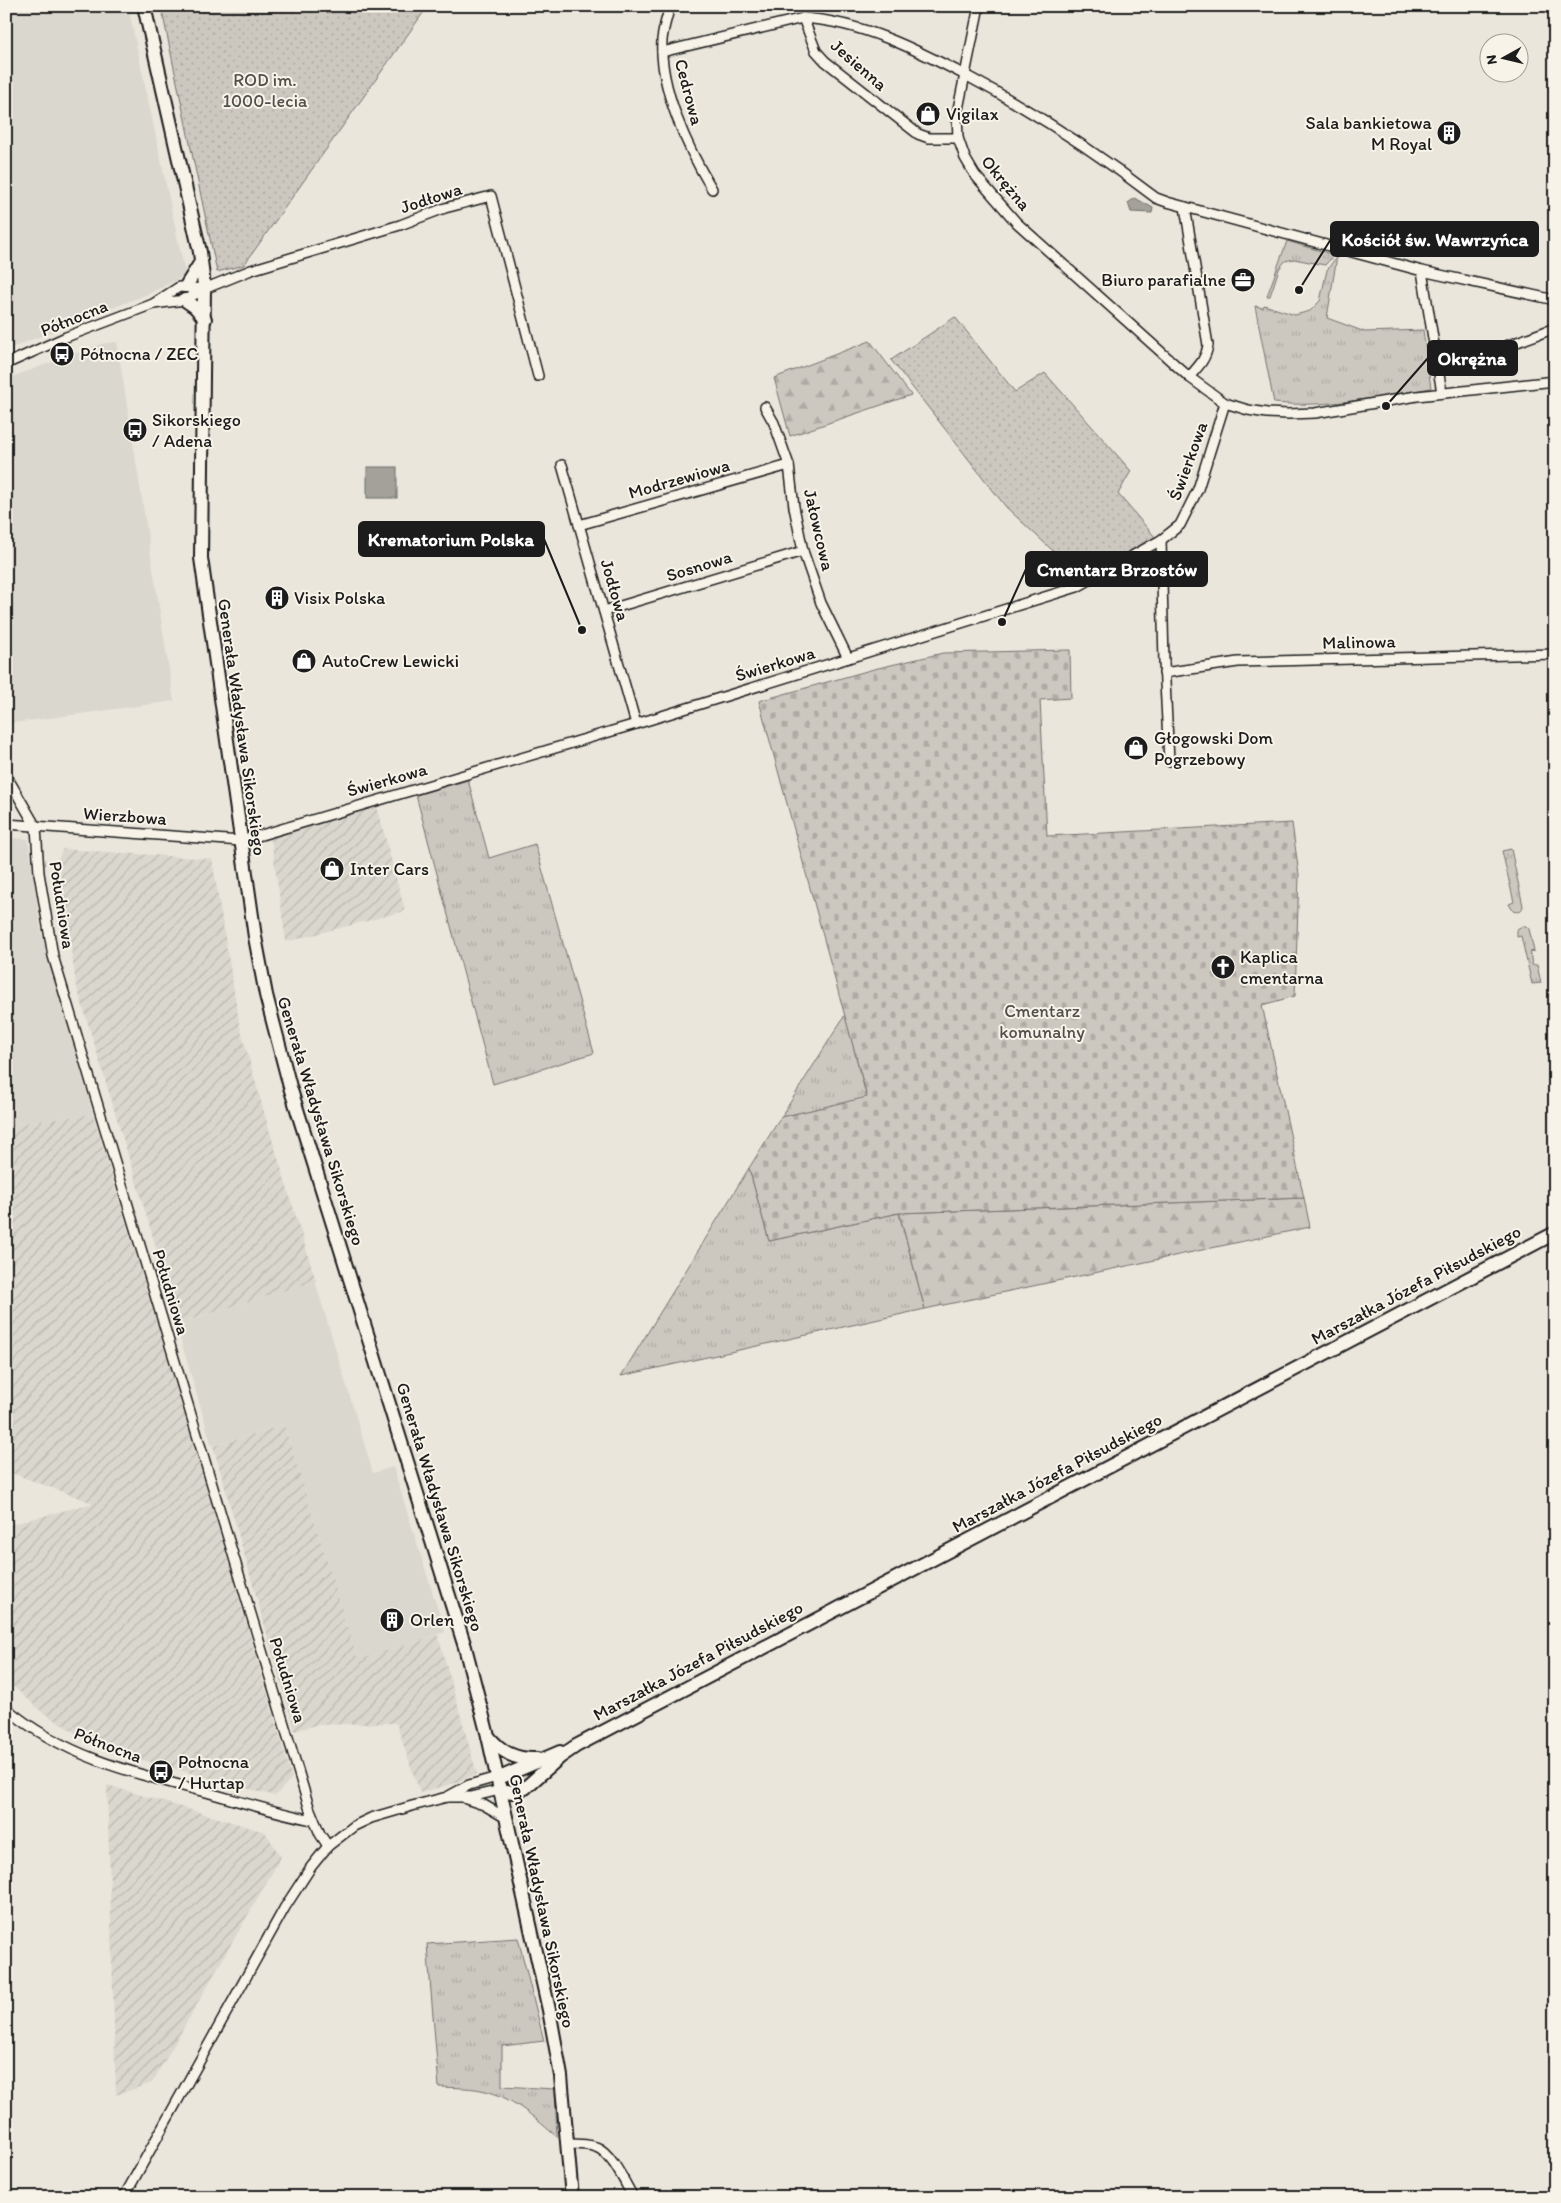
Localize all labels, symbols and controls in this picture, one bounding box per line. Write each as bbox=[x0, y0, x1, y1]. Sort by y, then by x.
north arrow bbox=[1478, 32, 1528, 82]
street label: Jesienna bbox=[826, 34, 892, 96]
text: N bbox=[1483, 54, 1501, 66]
street label: Cedrowa bbox=[670, 56, 709, 128]
park label: ROD im. 1000-lecia bbox=[223, 69, 308, 112]
shop icon: Vigilax bbox=[915, 101, 941, 127]
place label: Vigilax bbox=[946, 103, 998, 125]
place label: Sala bankietowa M Royal bbox=[1306, 112, 1433, 155]
building icon: Sala bankietowa M Royal bbox=[1436, 120, 1462, 146]
street label: Okrężna bbox=[976, 151, 1036, 216]
street label: Jodłowa bbox=[397, 178, 465, 218]
callout: Kościół św. Wawrzyńca bbox=[1331, 222, 1538, 256]
text: Kościół św. Wawrzyńca bbox=[1342, 228, 1530, 251]
office icon: Biuro parafialne bbox=[1230, 267, 1256, 293]
place label: Biuro parafialne bbox=[1101, 269, 1226, 291]
street label: Północna bbox=[37, 295, 111, 341]
bus stop icon: Północna / ZEC bbox=[49, 341, 75, 367]
callout: Okrężna bbox=[1428, 341, 1517, 375]
place label: Północna / ZEC bbox=[80, 343, 198, 365]
text: Okrężna bbox=[1437, 347, 1508, 370]
place label: Sikorskiego / Adena bbox=[152, 409, 241, 452]
bus stop icon: Sikorskiego / Adena bbox=[122, 417, 148, 443]
street label: Świerkowa bbox=[1164, 418, 1213, 503]
street label: Modrzewiowa bbox=[626, 454, 732, 504]
street label: Jałowcowa bbox=[799, 487, 839, 574]
callout: Krematorium Polska bbox=[359, 522, 544, 556]
text: Krematorium Polska bbox=[368, 528, 535, 551]
street label: Sosnowa bbox=[663, 545, 735, 586]
callout: Cmentarz Brzostów bbox=[1026, 552, 1207, 586]
street label: Jodłowa bbox=[596, 556, 635, 624]
text: Cmentarz Brzostów bbox=[1037, 558, 1197, 581]
building icon: Visix Polska bbox=[264, 585, 290, 611]
place label: Visix Polska bbox=[294, 587, 386, 609]
street label: Generała Władysława Sikorskiego bbox=[213, 597, 271, 857]
street label: Malinowa bbox=[1322, 630, 1397, 654]
street label: Świerkowa bbox=[732, 641, 818, 687]
shop icon: AutoCrew Lewicki bbox=[291, 648, 317, 674]
place label: AutoCrew Lewicki bbox=[322, 650, 459, 672]
place label: Głogowski Dom Pogrzebowy bbox=[1154, 727, 1274, 770]
shop icon: Głogowski Dom Pogrzebowy bbox=[1123, 735, 1149, 761]
street label: Świerkowa bbox=[344, 758, 430, 802]
street label: Wierzbowa bbox=[82, 802, 168, 830]
shop icon: Inter Cars bbox=[319, 856, 345, 882]
place label: Inter Cars bbox=[350, 858, 429, 880]
street label: Południowa bbox=[44, 860, 80, 950]
place label: Kaplica cmentarna bbox=[1240, 946, 1324, 989]
church icon: Kaplica cmentarna bbox=[1210, 954, 1236, 980]
street label: Generała Władysława Sikorskiego bbox=[273, 994, 369, 1248]
park label: Cmentarz komunalny bbox=[999, 1000, 1085, 1043]
street label: Marszałka Józefa Piłsudskiego bbox=[1307, 1220, 1525, 1350]
street label: Południowa bbox=[148, 1247, 194, 1338]
street label: Generała Władysława Sikorskiego bbox=[392, 1380, 488, 1634]
street label: Marszałka Józefa Piłsudskiego bbox=[948, 1408, 1166, 1538]
street label: Marszałka Józefa Piłsudskiego bbox=[589, 1596, 807, 1726]
building icon: Orlen bbox=[379, 1607, 405, 1633]
place label: Orlen bbox=[410, 1609, 454, 1631]
street label: Południowa bbox=[265, 1635, 311, 1726]
street label: Północna bbox=[71, 1722, 145, 1768]
place label: Połnocna / Hurtap bbox=[178, 1751, 250, 1794]
bus stop icon: Połnocna / Hurtap bbox=[148, 1759, 174, 1785]
street label: Generała Władysława Sikorskiego bbox=[504, 1772, 580, 2030]

